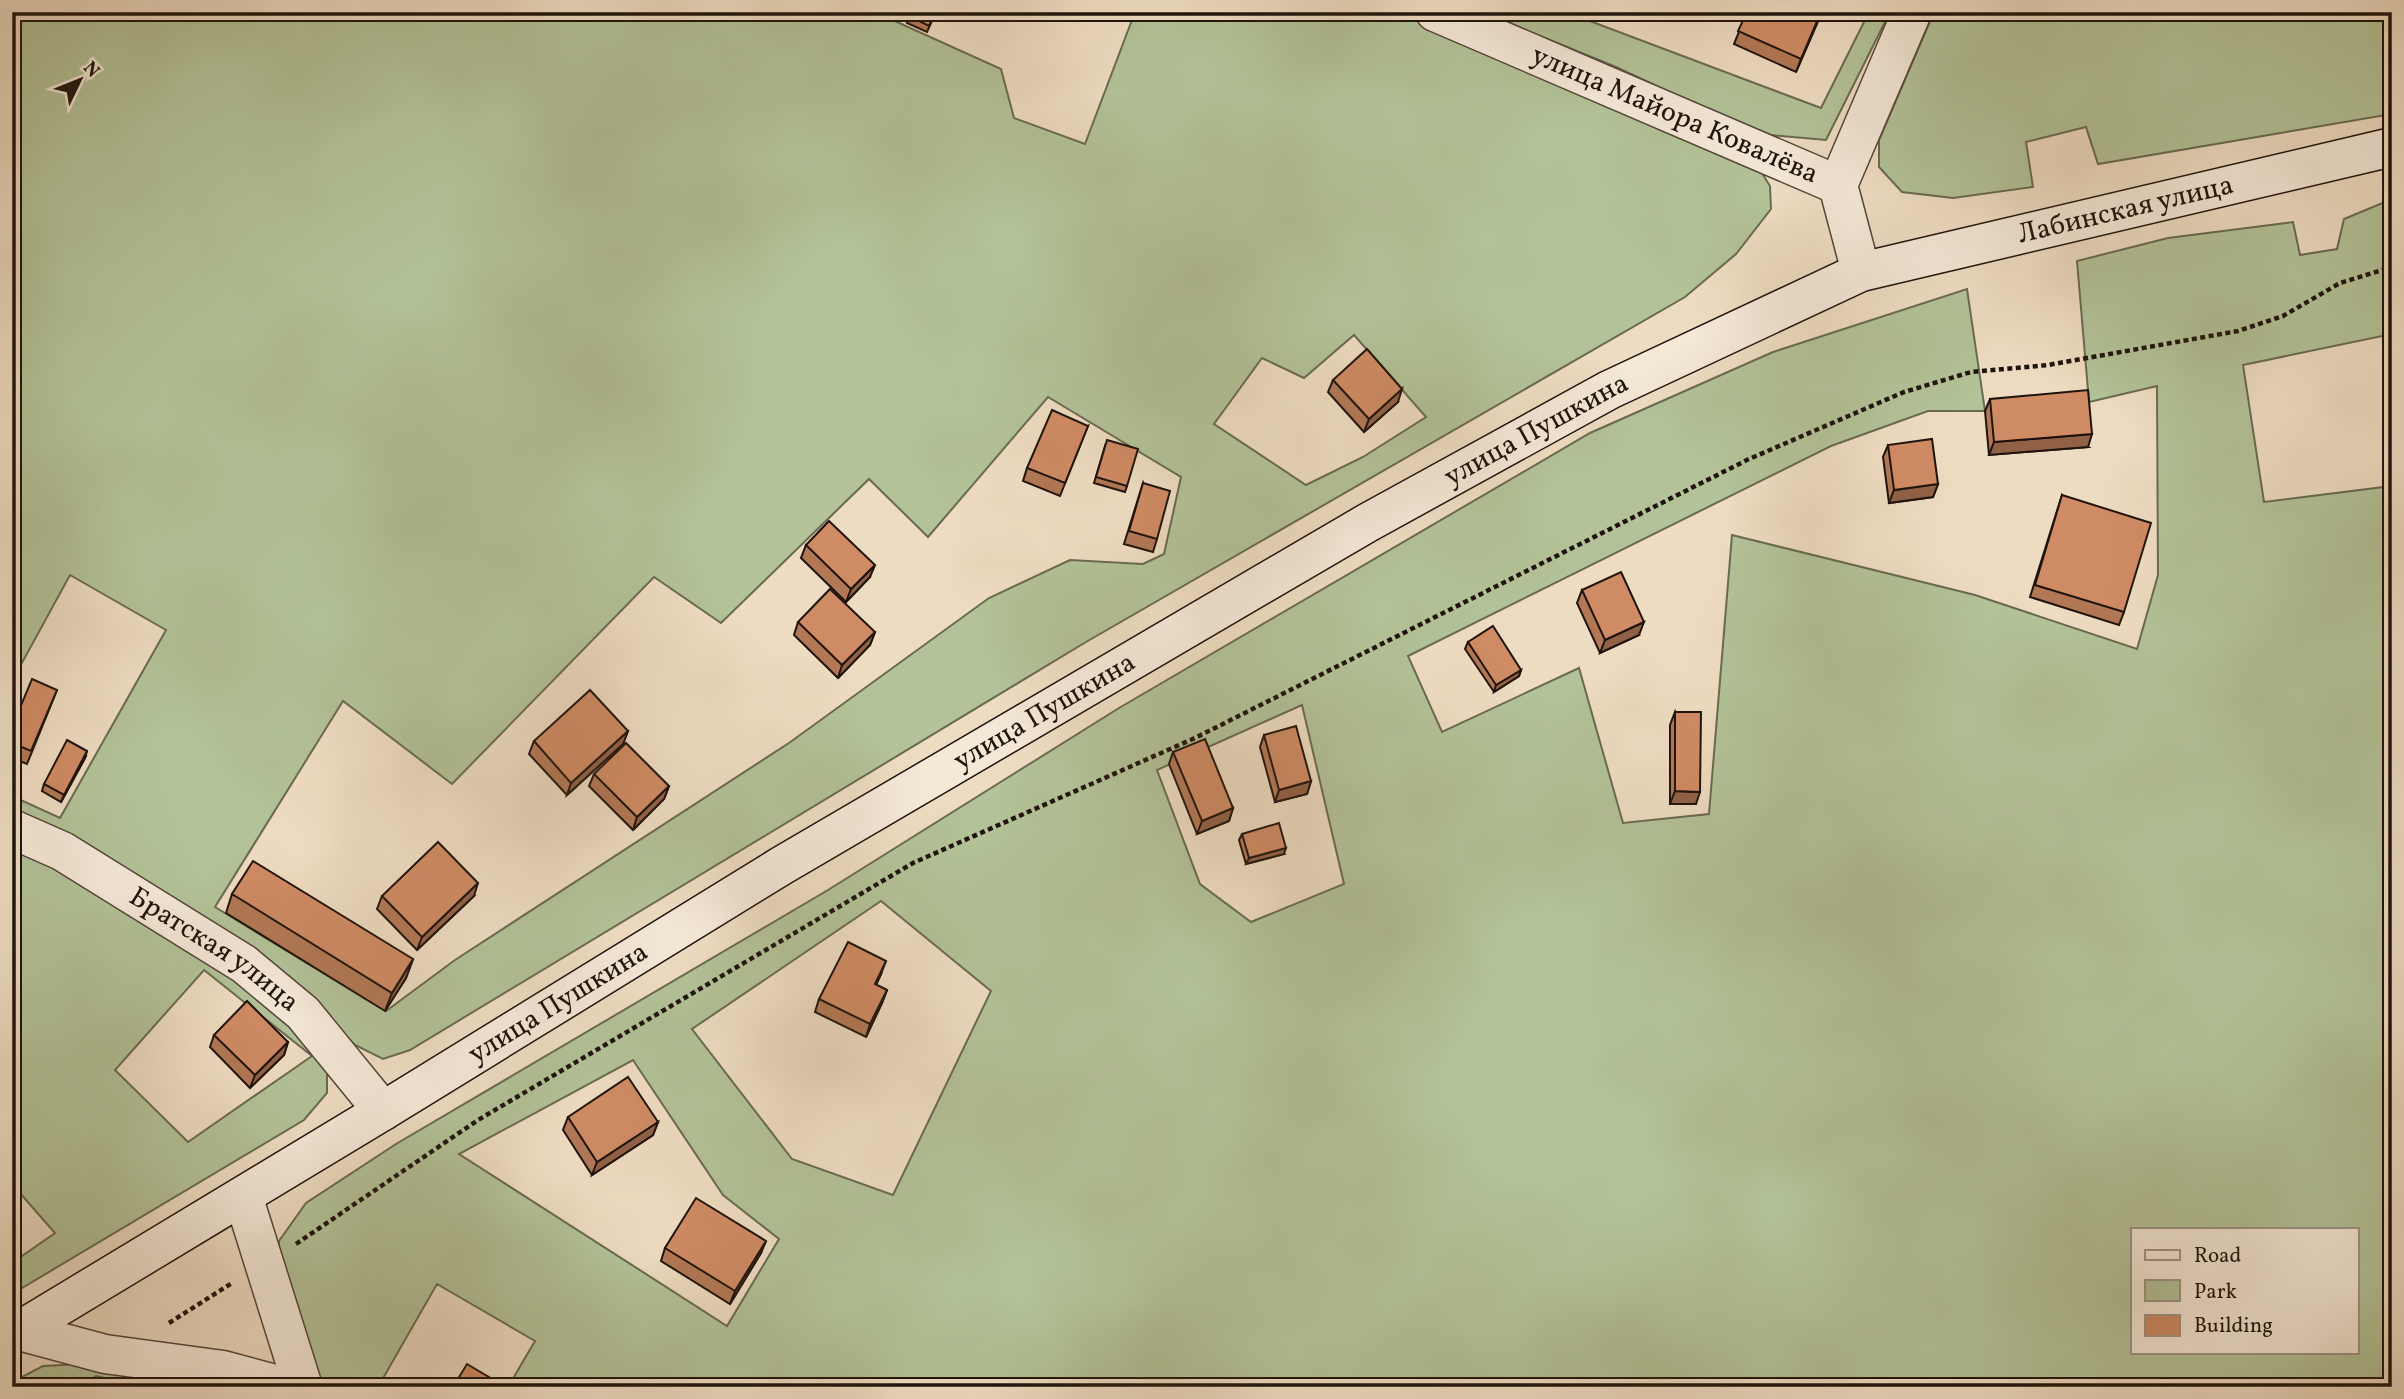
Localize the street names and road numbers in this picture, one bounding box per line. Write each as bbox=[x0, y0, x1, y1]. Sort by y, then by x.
street label: улица Майора Ковалёва bbox=[1525, 36, 1824, 194]
street label: Лабинская улица bbox=[2014, 165, 2237, 254]
street label: улица Пушкина bbox=[1437, 364, 1635, 496]
street label: улица Пушкина bbox=[946, 643, 1143, 780]
street label: Братская улица bbox=[121, 878, 308, 1022]
street label: улица Пушкина bbox=[461, 933, 656, 1074]

